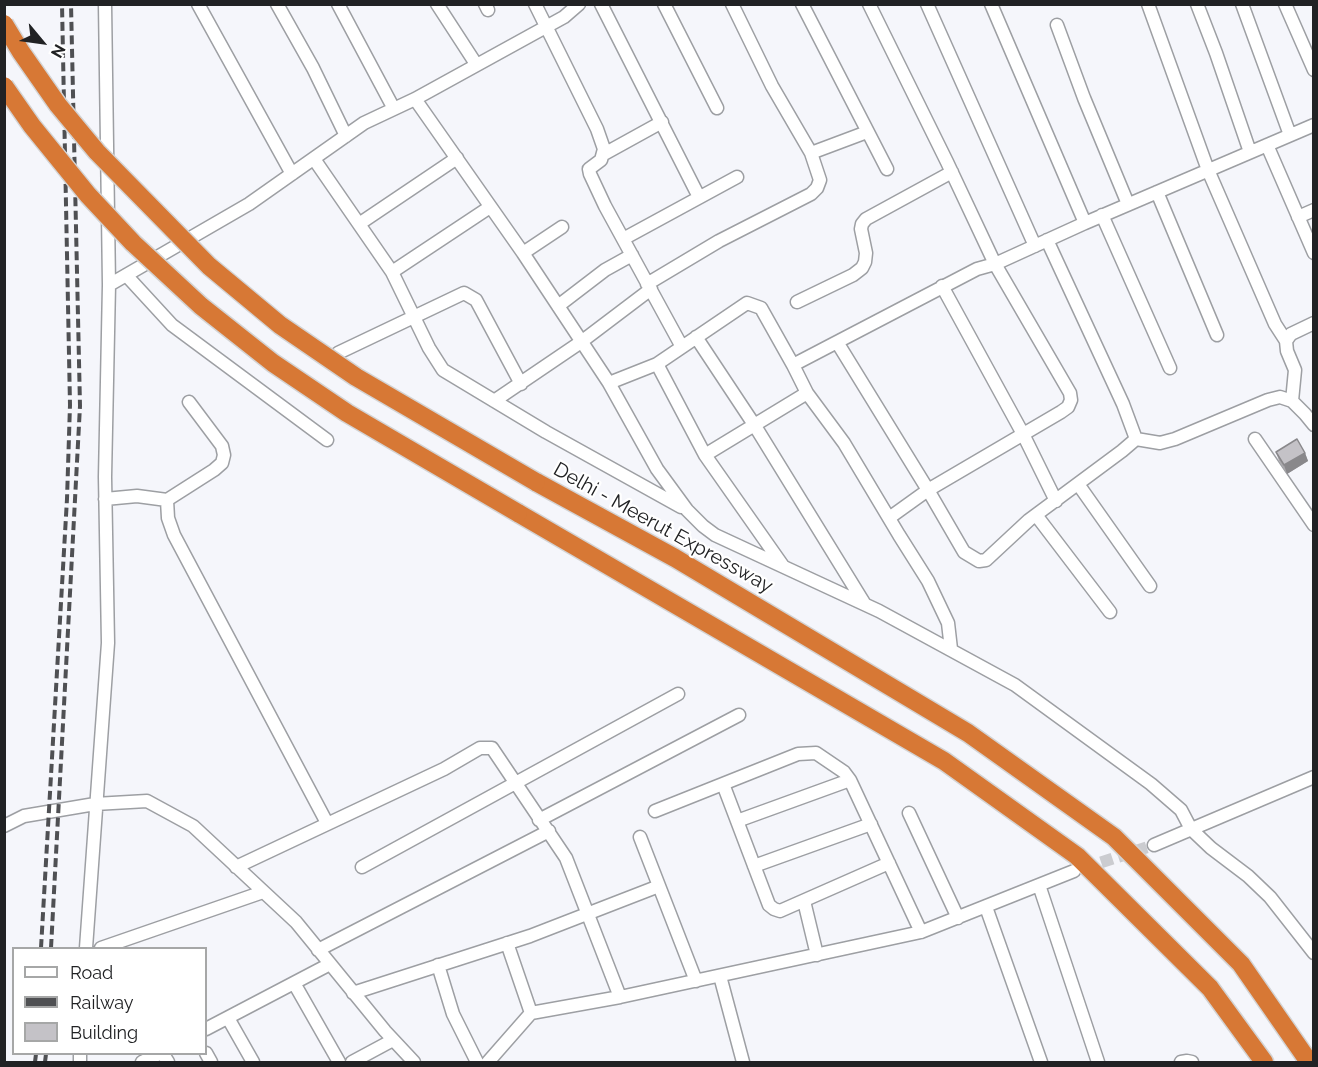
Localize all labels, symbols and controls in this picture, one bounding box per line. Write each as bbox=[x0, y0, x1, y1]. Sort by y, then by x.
north arrow bbox=[12, 12, 72, 72]
text: N bbox=[47, 41, 69, 61]
street label: Delhi - Meerut Expressway bbox=[549, 458, 777, 598]
legend bbox=[12, 947, 207, 1055]
text: Road bbox=[70, 962, 113, 983]
text: Railway bbox=[70, 992, 134, 1013]
text: Building bbox=[70, 1022, 138, 1043]

